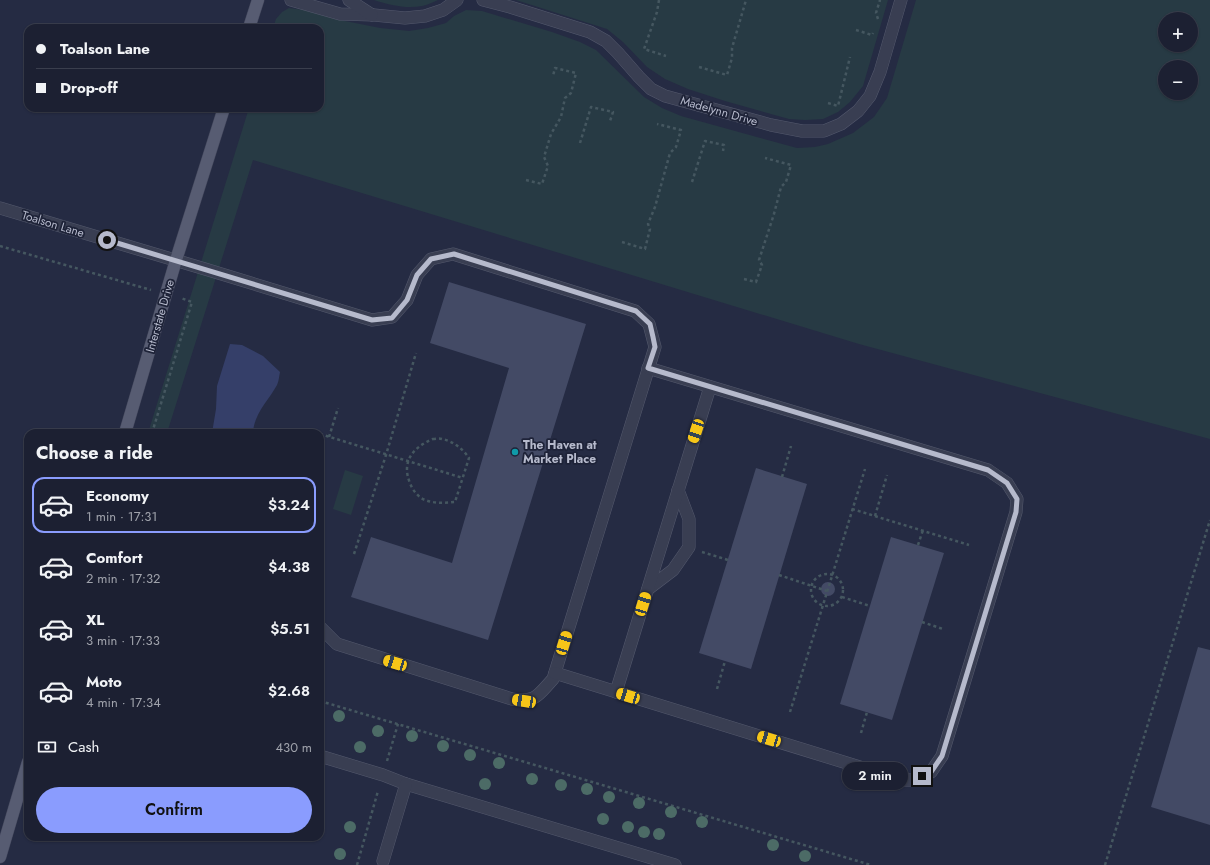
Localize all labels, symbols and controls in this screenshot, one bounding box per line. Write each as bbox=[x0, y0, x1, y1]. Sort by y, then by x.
map controls bbox=[1158, 12, 1198, 100]
button: + bbox=[1158, 12, 1198, 52]
text: Toalson Lane bbox=[60, 38, 150, 60]
button: − bbox=[1158, 60, 1198, 100]
text: Drop-off bbox=[60, 77, 118, 99]
street label: Madelynn Drive bbox=[678, 91, 760, 131]
street label: Toalson Lane bbox=[20, 206, 86, 242]
route start bbox=[98, 231, 116, 249]
street label: Interstate Drive bbox=[141, 277, 179, 355]
car bbox=[687, 418, 705, 444]
place label: The Haven at Market Place bbox=[523, 436, 597, 468]
text: Choose a ride bbox=[36, 440, 153, 466]
marker: The Haven at Market Place bbox=[510, 447, 520, 457]
text: Economy bbox=[86, 485, 149, 507]
icon: car bbox=[38, 487, 74, 523]
text: $3.24 bbox=[268, 494, 310, 516]
text: 1 min · 17:31 bbox=[86, 507, 157, 526]
text: Comfort bbox=[86, 547, 143, 569]
icon: car bbox=[38, 549, 74, 585]
text: $4.38 bbox=[268, 556, 310, 578]
text: 2 min · 17:32 bbox=[86, 569, 160, 588]
car bbox=[634, 591, 652, 617]
text: XL bbox=[86, 609, 104, 631]
icon: car bbox=[38, 611, 74, 647]
text: $5.51 bbox=[270, 618, 310, 640]
car bbox=[555, 630, 573, 656]
text: 3 min · 17:33 bbox=[86, 631, 160, 650]
car bbox=[382, 654, 408, 672]
text: Moto bbox=[86, 671, 122, 693]
icon: car bbox=[38, 673, 74, 709]
text: $2.68 bbox=[268, 680, 310, 702]
car bbox=[615, 687, 641, 705]
text: 4 min · 17:34 bbox=[86, 693, 161, 712]
car bbox=[511, 693, 537, 709]
car bbox=[756, 730, 782, 748]
icon: cash bbox=[36, 736, 58, 758]
text: Cash bbox=[68, 736, 99, 758]
text: 430 m bbox=[275, 738, 312, 757]
callout: 2 min bbox=[842, 762, 908, 790]
text: 2 min bbox=[858, 766, 892, 785]
route end bbox=[913, 767, 931, 785]
button: Confirm bbox=[36, 787, 312, 833]

